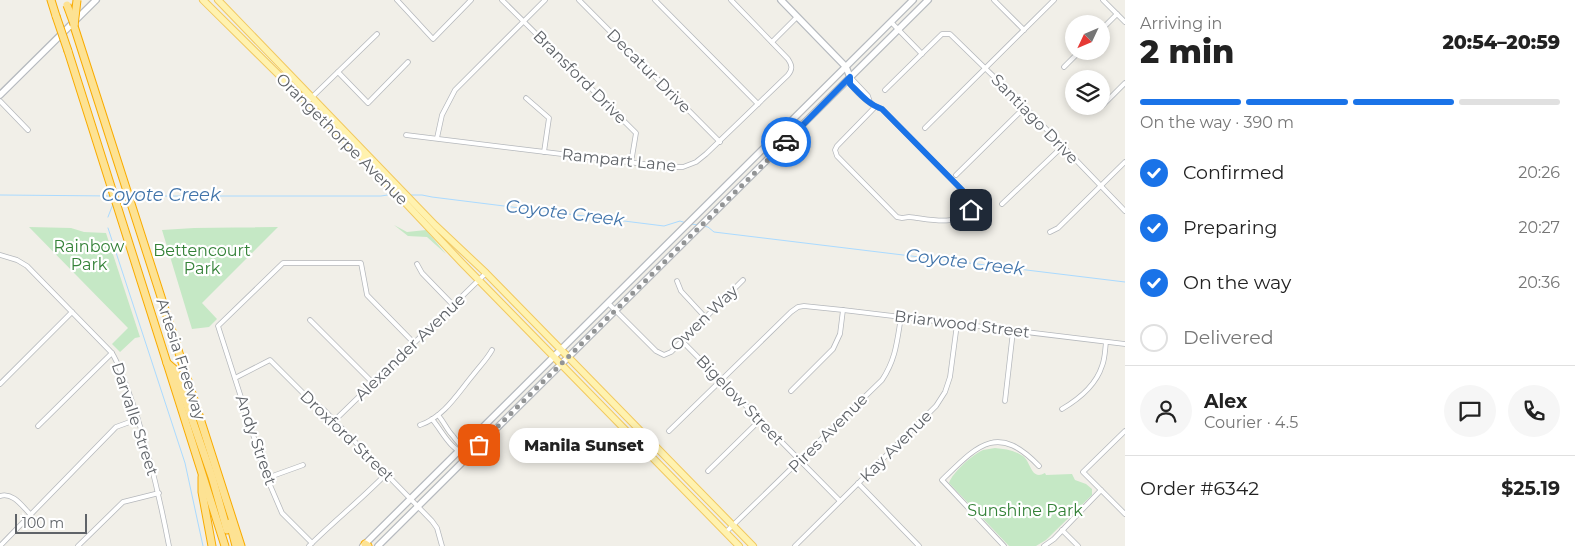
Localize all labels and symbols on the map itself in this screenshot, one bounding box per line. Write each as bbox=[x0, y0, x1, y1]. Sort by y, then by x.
north arrow bbox=[1065, 15, 1110, 60]
street label: Decatur Drive bbox=[603, 25, 695, 117]
street label: Bransford Drive bbox=[529, 26, 631, 128]
street label: Orangethorpe Avenue bbox=[272, 69, 412, 209]
street label: Santiago Drive bbox=[987, 70, 1083, 168]
courier bbox=[761, 117, 811, 167]
street label: Rampart Lane bbox=[561, 145, 677, 175]
water label: Coyote Creek bbox=[101, 184, 222, 206]
pin bbox=[950, 189, 992, 231]
water label: Coyote Creek bbox=[504, 195, 627, 231]
park label: Rainbow Park bbox=[54, 237, 124, 274]
park label: Bettencourt Park bbox=[153, 241, 251, 278]
water label: Coyote Creek bbox=[904, 244, 1027, 280]
street label: Owen Way bbox=[666, 281, 742, 355]
street label: Alexander Avenue bbox=[351, 290, 469, 404]
street label: Artesia Freeway bbox=[152, 296, 210, 422]
street label: Briarwood Street bbox=[893, 306, 1031, 342]
street label: Bigelow Street bbox=[692, 351, 788, 449]
street label: Darvalle Street bbox=[108, 360, 162, 479]
street label: Droxford Street bbox=[296, 387, 398, 486]
street label: Pires Avenue bbox=[784, 389, 872, 477]
street label: Andy Street bbox=[232, 392, 280, 488]
street label: Kay Avenue bbox=[856, 406, 936, 486]
pin bbox=[458, 424, 500, 466]
callout: Manila Sunset bbox=[509, 428, 659, 462]
park label: Sunshine Park bbox=[967, 501, 1083, 520]
scale bar bbox=[15, 511, 88, 534]

